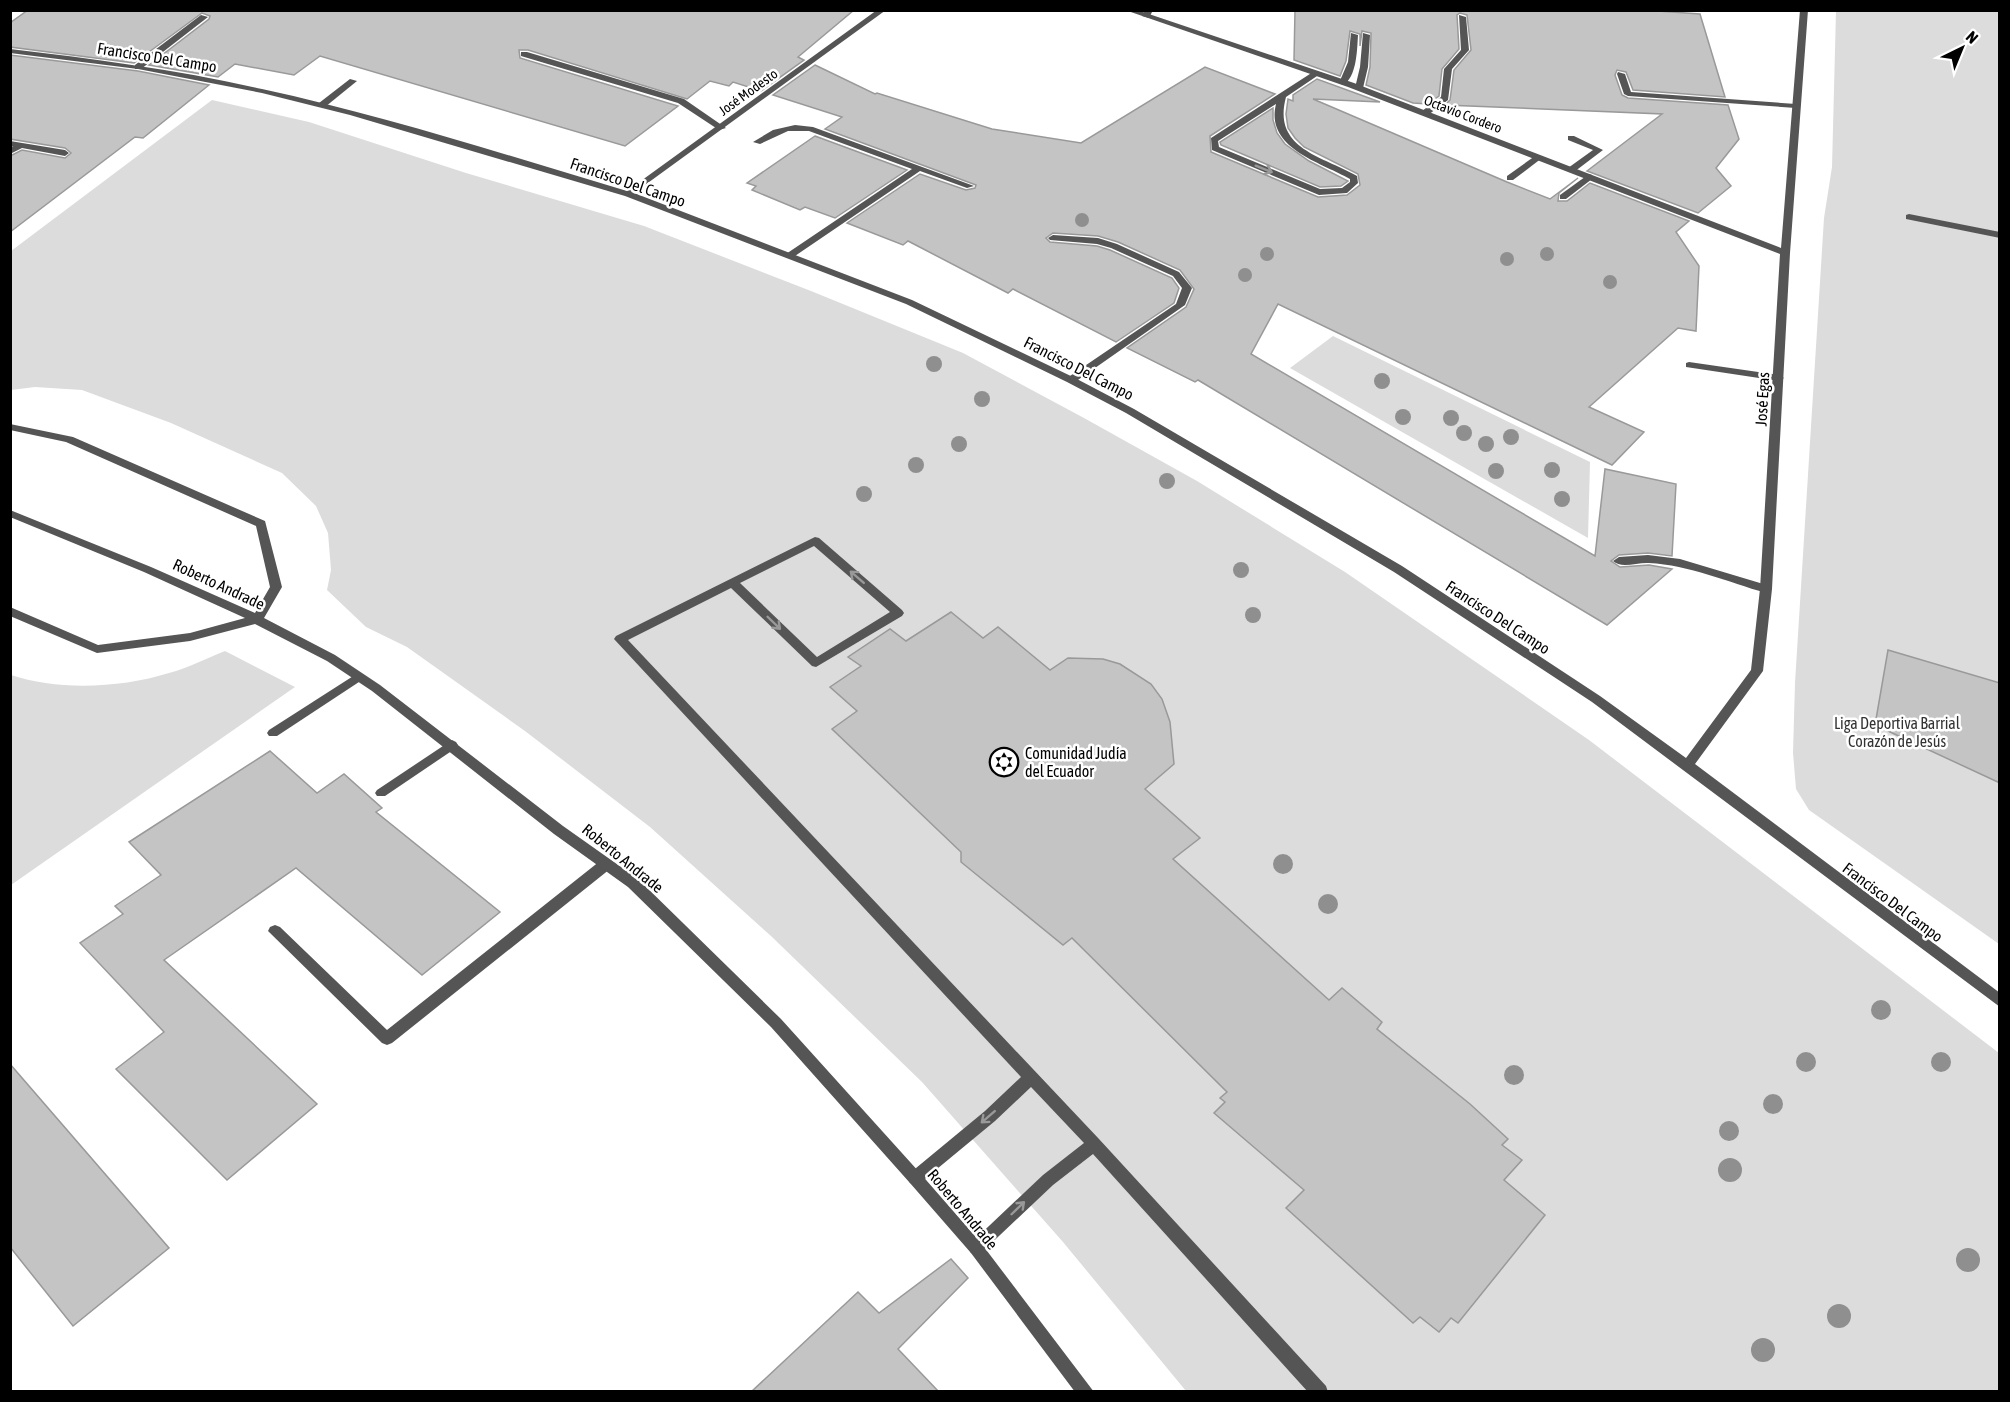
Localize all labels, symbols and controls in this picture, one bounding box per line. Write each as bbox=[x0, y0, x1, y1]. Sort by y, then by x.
north arrow bbox=[1932, 18, 1992, 78]
text: N bbox=[1963, 27, 1982, 47]
street label: Francisco Del Campo bbox=[96, 39, 218, 76]
street label: José Modesto bbox=[716, 65, 780, 119]
street label: Octavio Cordero bbox=[1422, 92, 1504, 136]
street label: Francisco Del Campo bbox=[568, 154, 688, 211]
one-way arrow bbox=[1254, 164, 1273, 175]
street label: Francisco Del Campo bbox=[1021, 333, 1137, 404]
street label: José Egas bbox=[1752, 371, 1773, 427]
street label: Roberto Andrade bbox=[170, 555, 268, 613]
one-way arrow bbox=[850, 570, 865, 584]
street label: Francisco Del Campo bbox=[1442, 577, 1553, 658]
one-way arrow bbox=[766, 615, 781, 630]
park label: Liga Deportiva Barrial Corazón de Jesús bbox=[1834, 714, 1961, 750]
place label: Comunidad Judía del Ecuador bbox=[1025, 744, 1127, 780]
synagogue icon: Comunidad Judía del Ecuador bbox=[988, 746, 1020, 778]
street label: Roberto Andrade bbox=[579, 820, 667, 896]
street label: Francisco Del Campo bbox=[1839, 859, 1947, 946]
one-way arrow bbox=[980, 1111, 996, 1124]
street label: Roberto Andrade bbox=[924, 1165, 1002, 1253]
one-way arrow bbox=[1011, 1201, 1026, 1215]

